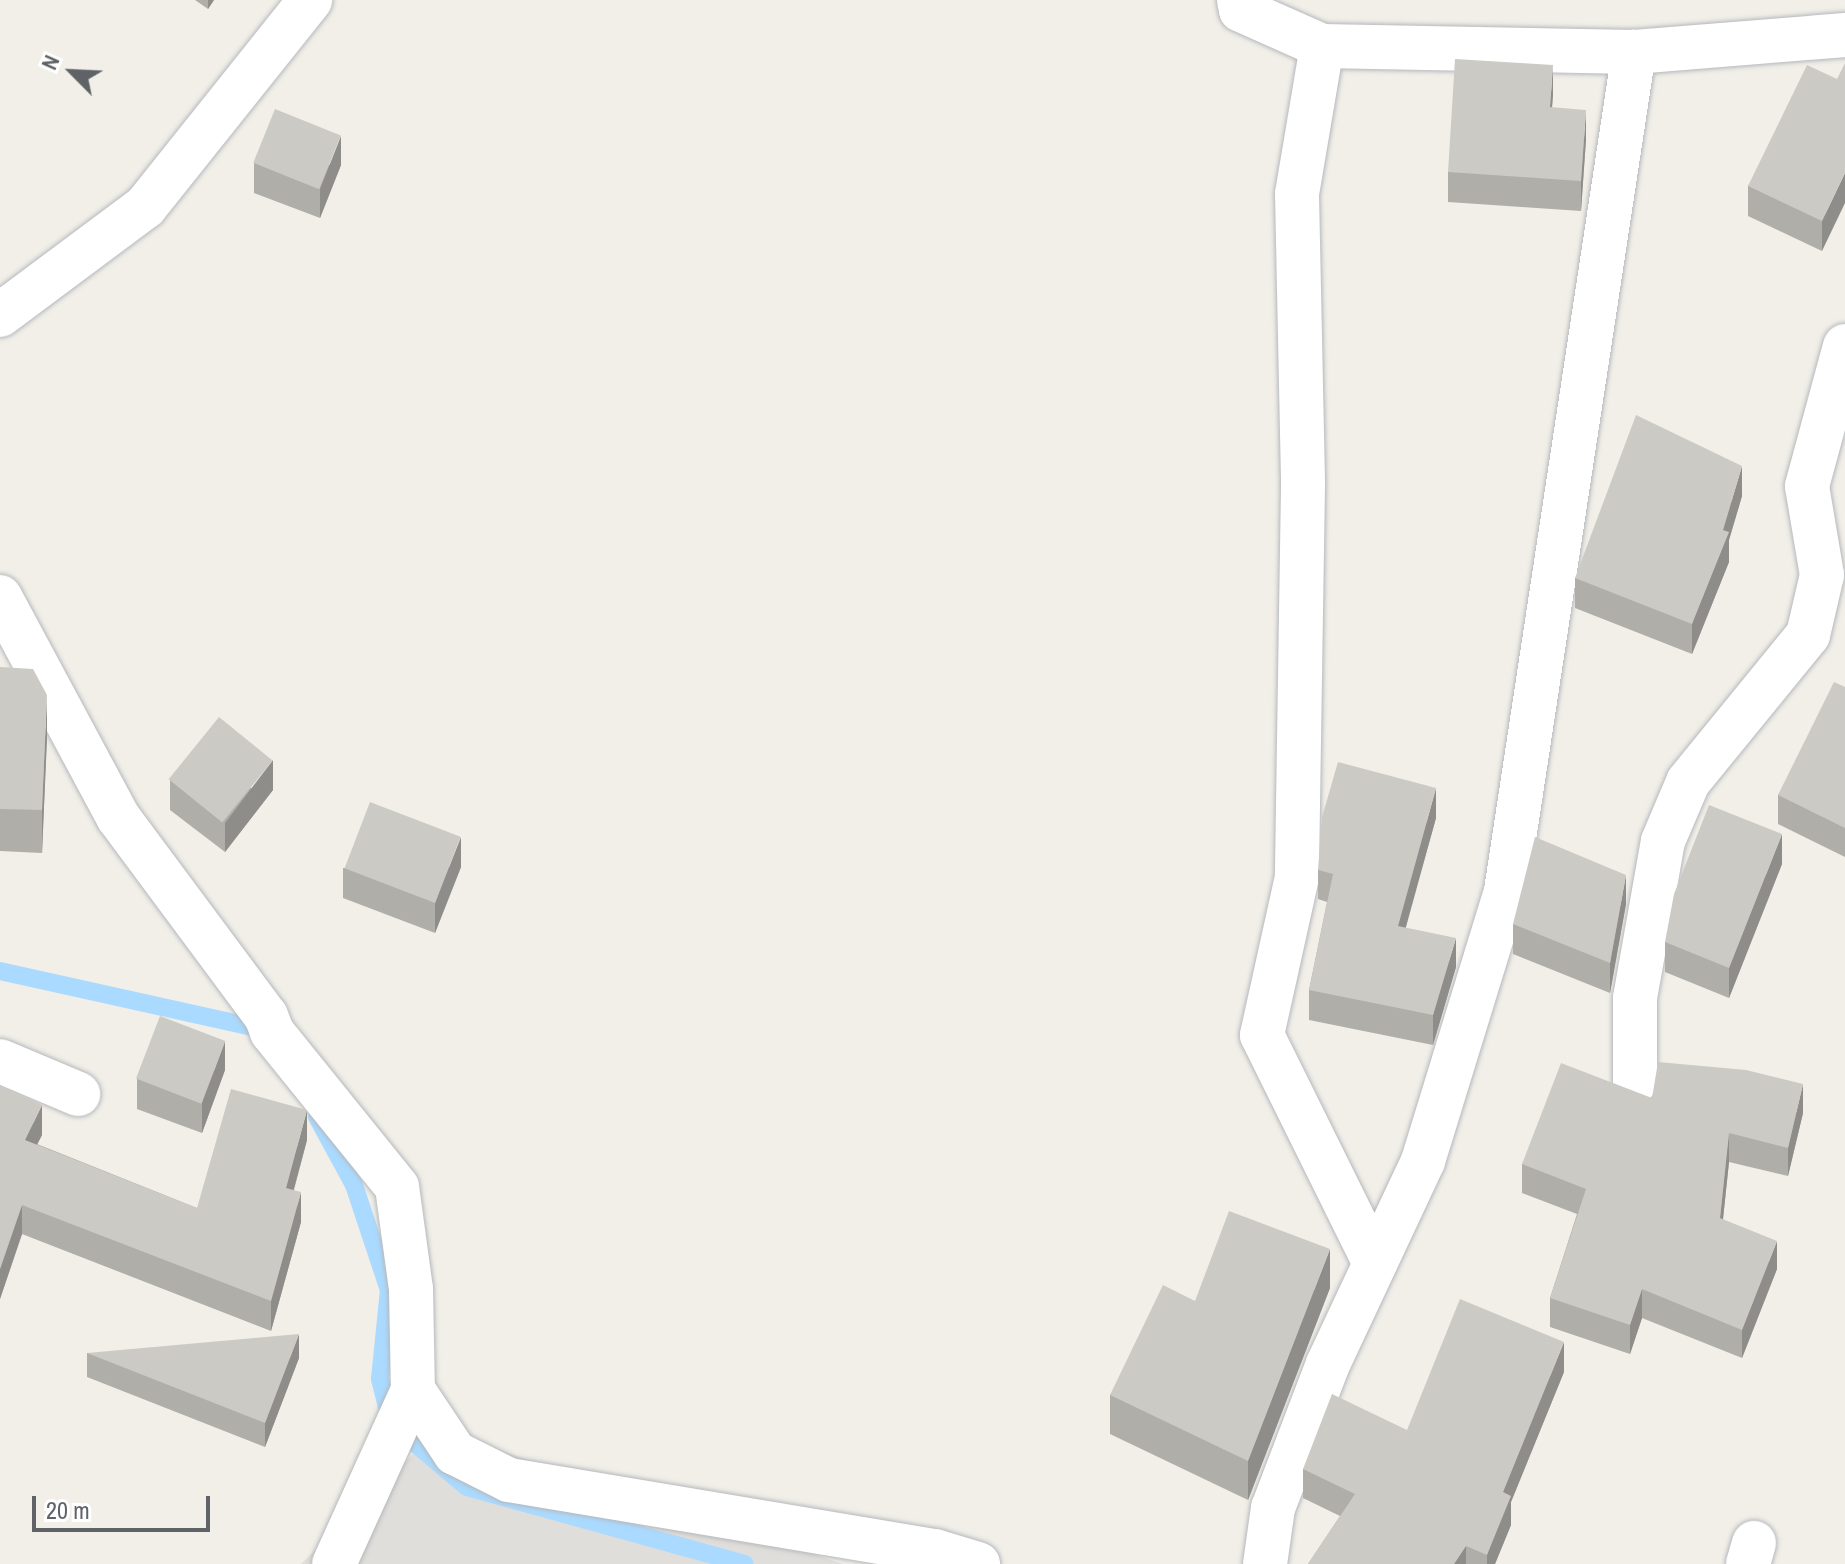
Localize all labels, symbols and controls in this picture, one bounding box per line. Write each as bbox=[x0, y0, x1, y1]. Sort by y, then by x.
north arrow bbox=[32, 32, 112, 112]
text: N bbox=[34, 50, 66, 74]
scale bar bbox=[36, 1480, 214, 1530]
text: 20 m bbox=[46, 1494, 90, 1526]

